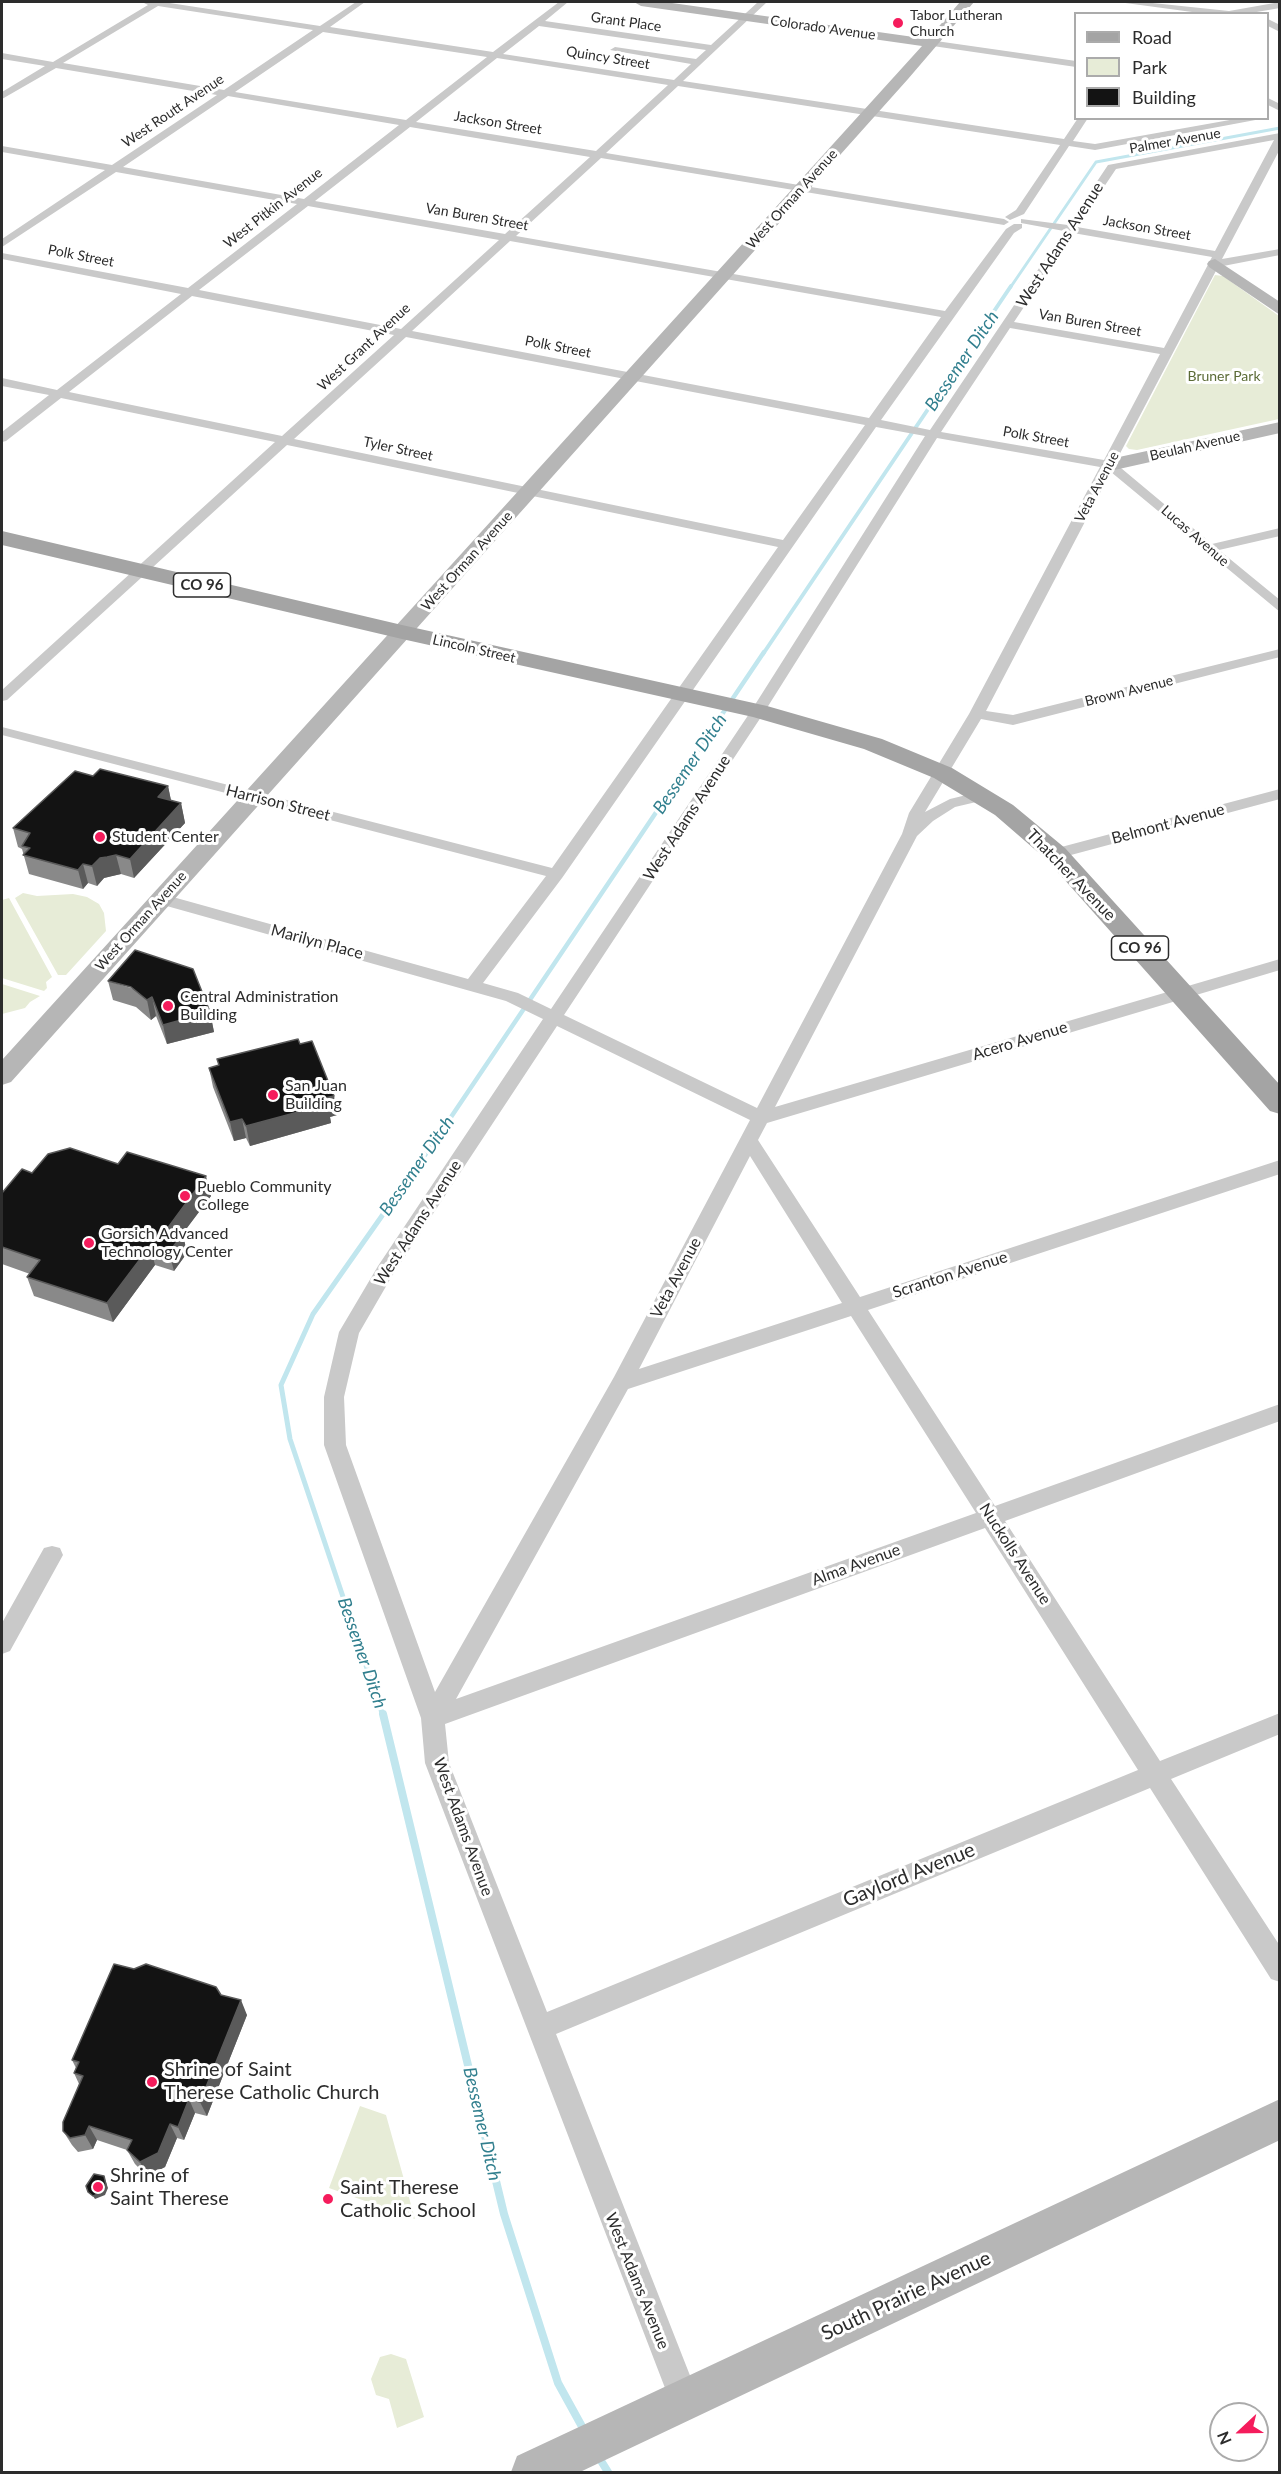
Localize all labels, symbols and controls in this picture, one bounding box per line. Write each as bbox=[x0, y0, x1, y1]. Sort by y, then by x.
place label: Tabor Lutheran Church bbox=[910, 7, 1003, 40]
street label: Grant Place bbox=[590, 9, 662, 35]
street label: Colorado Avenue bbox=[769, 12, 877, 44]
legend bbox=[1074, 12, 1269, 120]
marker: Tabor Lutheran Church bbox=[891, 16, 905, 30]
text: Road bbox=[1132, 26, 1172, 48]
street label: Quincy Street bbox=[565, 43, 651, 73]
text: Park bbox=[1132, 56, 1167, 78]
street label: West Routt Avenue bbox=[119, 71, 227, 151]
text: Building bbox=[1132, 86, 1196, 108]
street label: Jackson Street bbox=[453, 108, 543, 138]
street label: Palmer Avenue bbox=[1128, 125, 1222, 157]
street label: West Orman Avenue bbox=[743, 146, 841, 252]
street label: West Pitkin Avenue bbox=[220, 164, 326, 252]
street label: West Adams Avenue bbox=[1012, 179, 1108, 311]
street label: Van Buren Street bbox=[424, 200, 530, 234]
street label: Jackson Street bbox=[1102, 212, 1192, 244]
street label: Polk Street bbox=[47, 241, 115, 271]
street label: West Grant Avenue bbox=[314, 300, 414, 394]
street label: Van Buren Street bbox=[1037, 306, 1143, 340]
water label: Bessemer Ditch bbox=[921, 307, 1003, 415]
street label: Polk Street bbox=[524, 332, 592, 362]
park label: Bruner Park bbox=[1187, 368, 1261, 384]
street label: Polk Street bbox=[1002, 423, 1070, 451]
street label: Beulah Avenue bbox=[1148, 427, 1242, 465]
street label: Tyler Street bbox=[362, 433, 434, 465]
street label: Veta Avenue bbox=[1071, 449, 1123, 525]
street label: Lucas Avenue bbox=[1158, 502, 1232, 570]
street label: West Orman Avenue bbox=[418, 508, 516, 614]
road number: CO 96 bbox=[174, 573, 230, 597]
street label: Lincoln Street bbox=[431, 631, 517, 667]
street label: Brown Avenue bbox=[1083, 672, 1175, 710]
water label: Bessemer Ditch bbox=[649, 710, 731, 818]
street label: West Adams Avenue bbox=[639, 752, 735, 884]
street label: Harrison Street bbox=[224, 781, 332, 825]
street label: Belmont Avenue bbox=[1109, 800, 1227, 848]
street label: Thatcher Avenue bbox=[1023, 825, 1119, 925]
place label: Student Center bbox=[112, 827, 219, 847]
marker: Student Center bbox=[93, 830, 107, 844]
street label: West Orman Avenue bbox=[92, 868, 190, 974]
street label: Marilyn Place bbox=[269, 920, 365, 964]
road number: CO 96 bbox=[1112, 936, 1168, 960]
place label: Central Administration Building bbox=[180, 987, 338, 1025]
marker: Central Administration Building bbox=[161, 999, 175, 1013]
street label: Acero Avenue bbox=[970, 1017, 1070, 1065]
place label: San Juan Building bbox=[285, 1076, 347, 1114]
marker: San Juan Building bbox=[266, 1088, 280, 1102]
water label: Bessemer Ditch bbox=[375, 1112, 459, 1220]
street label: West Adams Avenue bbox=[370, 1157, 466, 1289]
place label: Pueblo Community College bbox=[197, 1177, 331, 1215]
marker: Pueblo Community College bbox=[178, 1189, 192, 1203]
place label: Gorsich Advanced Technology Center bbox=[101, 1224, 233, 1262]
street label: Veta Avenue bbox=[647, 1234, 705, 1322]
marker: Gorsich Advanced Technology Center bbox=[82, 1236, 96, 1250]
street label: Scranton Avenue bbox=[890, 1247, 1010, 1303]
street label: Nuckolls Avenue bbox=[975, 1500, 1055, 1608]
street label: Alma Avenue bbox=[809, 1540, 903, 1590]
water label: Bessemer Ditch bbox=[333, 1595, 391, 1711]
street label: West Adams Avenue bbox=[429, 1755, 497, 1899]
street label: Gaylord Avenue bbox=[840, 1838, 978, 1912]
place label: Shrine of Saint Therese Catholic Church bbox=[164, 2058, 379, 2105]
water label: Bessemer Ditch bbox=[458, 2065, 506, 2183]
marker: Shrine of Saint Therese Catholic Church bbox=[145, 2075, 159, 2089]
place label: Shrine of Saint Therese bbox=[110, 2164, 229, 2211]
place label: Saint Therese Catholic School bbox=[340, 2176, 476, 2223]
marker: Shrine of Saint Therese bbox=[91, 2180, 105, 2194]
marker: Saint Therese Catholic School bbox=[321, 2192, 335, 2206]
street label: West Adams Avenue bbox=[601, 2210, 673, 2352]
street label: South Prairie Avenue bbox=[817, 2246, 995, 2346]
north arrow bbox=[1209, 2402, 1269, 2462]
text: N bbox=[1213, 2429, 1235, 2447]

